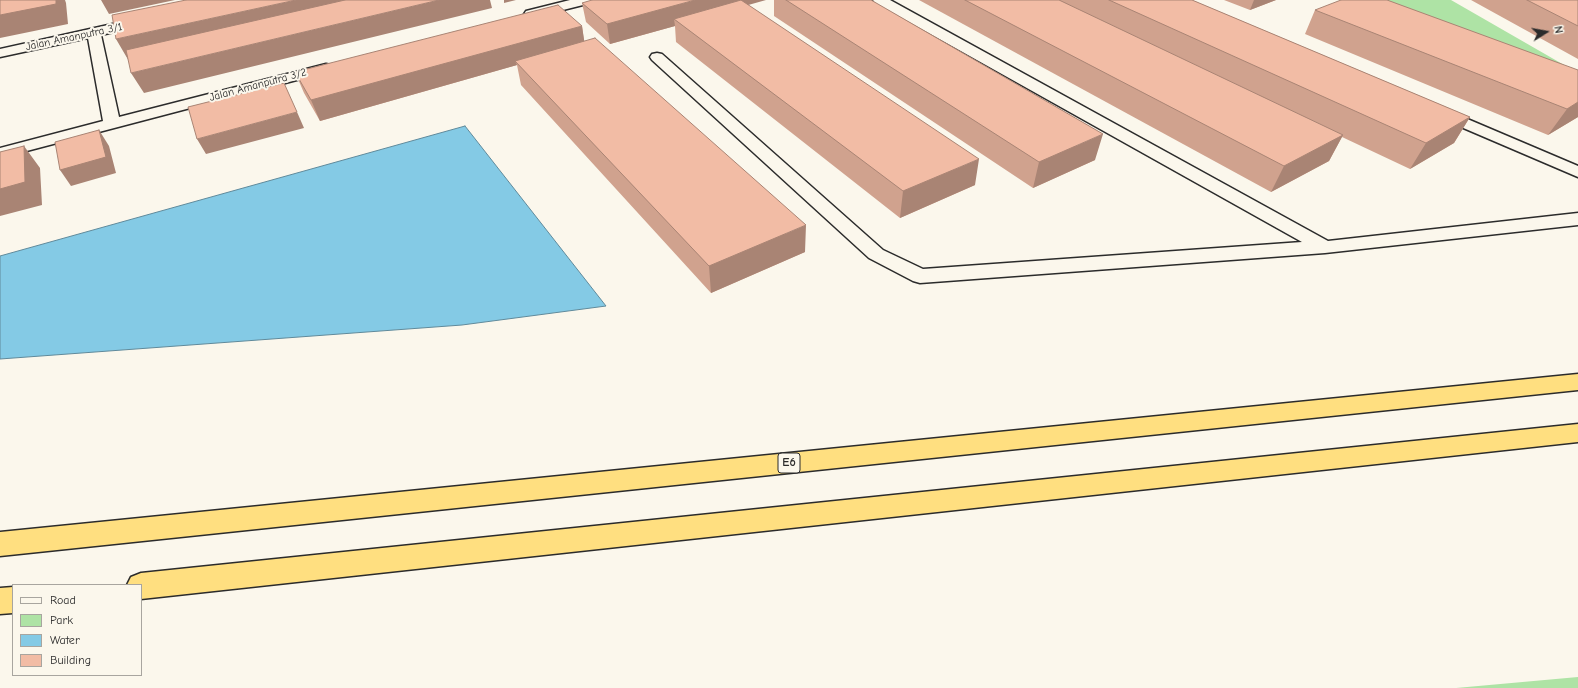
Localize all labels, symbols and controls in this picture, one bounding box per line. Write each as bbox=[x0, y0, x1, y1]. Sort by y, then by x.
north arrow bbox=[1526, 12, 1566, 52]
street label: Jalan Amanputra 3/1 bbox=[24, 20, 124, 54]
text: N bbox=[1551, 25, 1565, 34]
street label: Jalan Amanputra 3/2 bbox=[208, 66, 308, 104]
road number: E6 bbox=[778, 453, 800, 473]
legend bbox=[12, 584, 142, 676]
text: Road bbox=[50, 593, 76, 607]
text: Park bbox=[50, 613, 73, 627]
text: Water bbox=[50, 633, 80, 647]
text: Building bbox=[50, 653, 91, 667]

